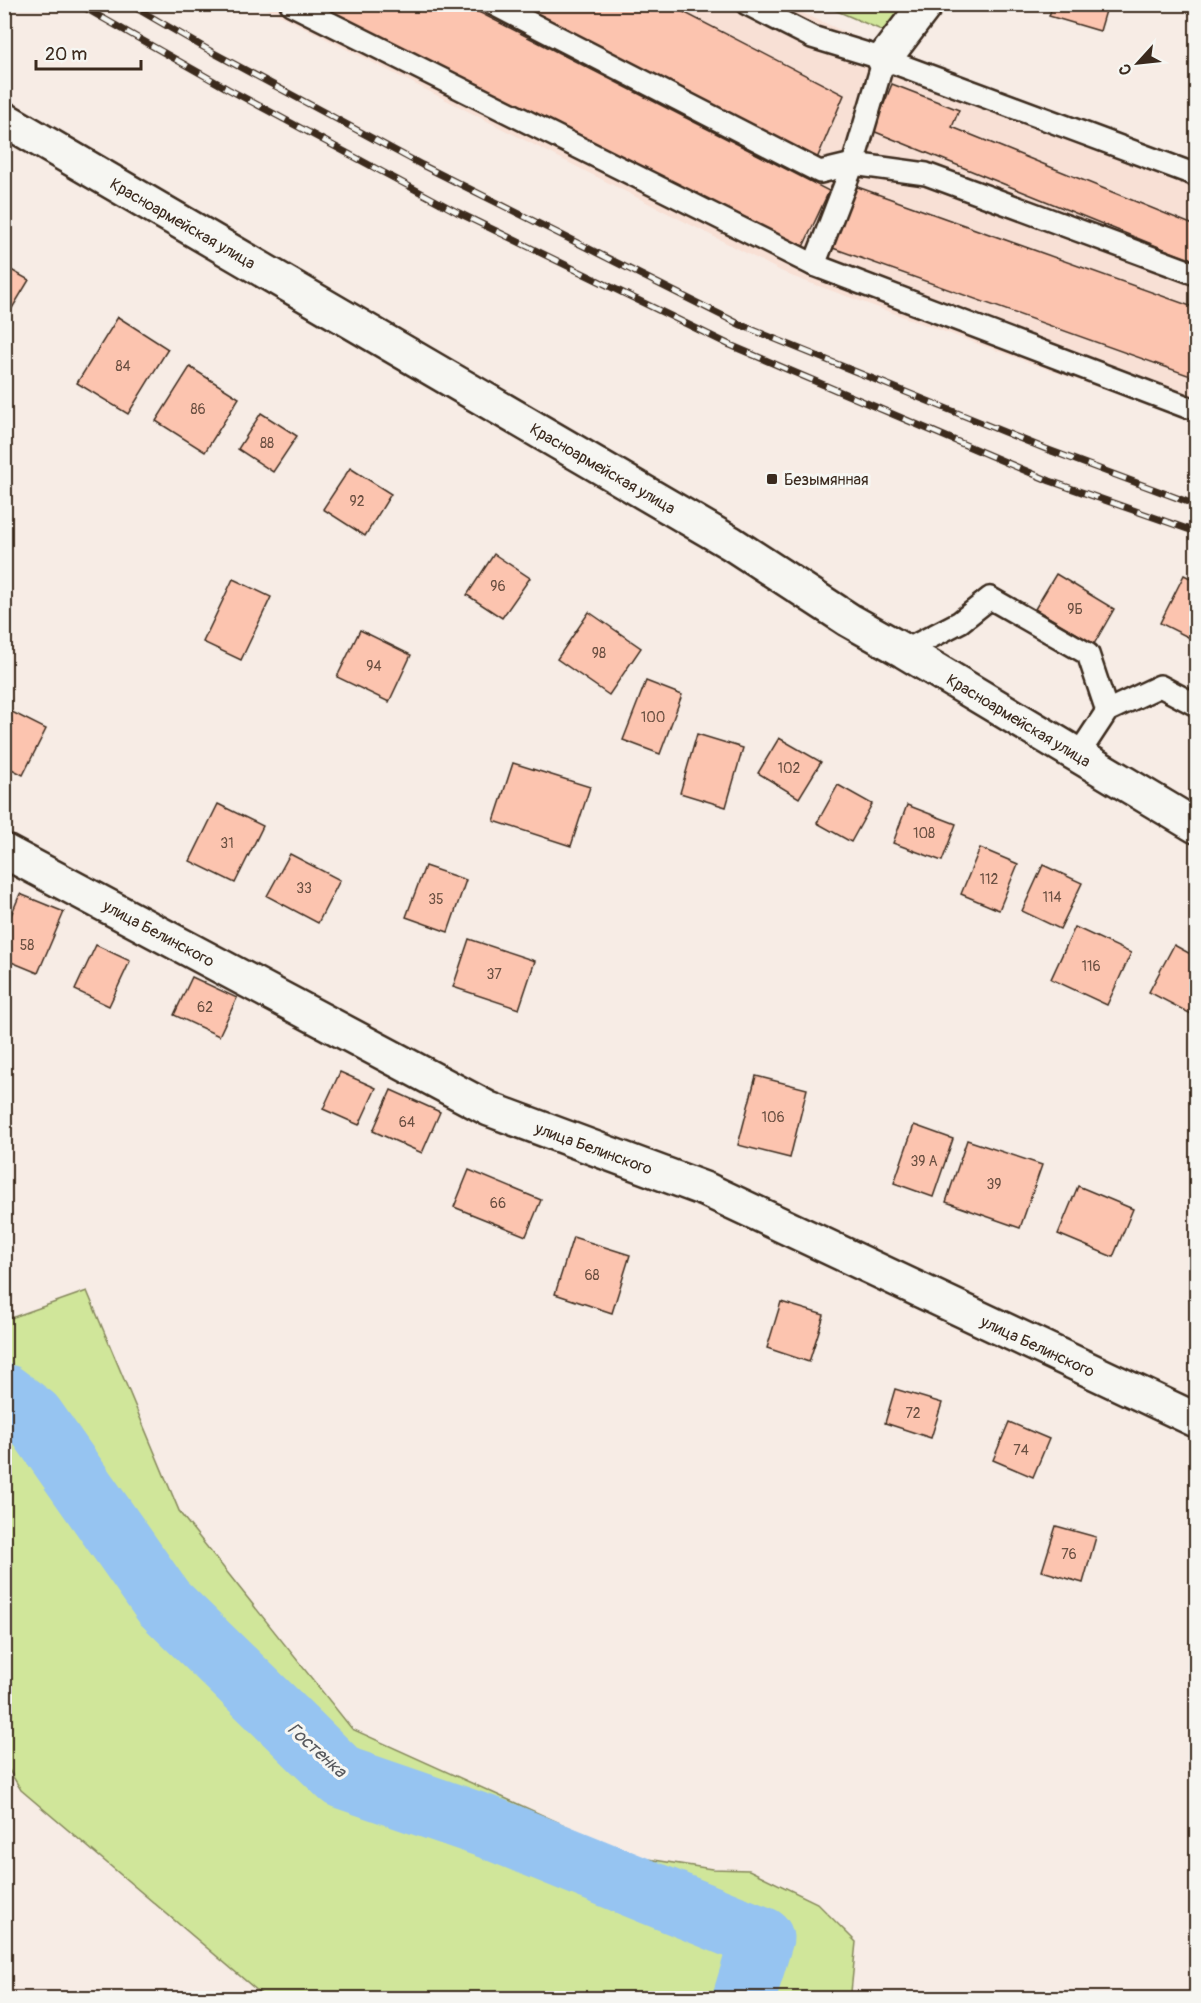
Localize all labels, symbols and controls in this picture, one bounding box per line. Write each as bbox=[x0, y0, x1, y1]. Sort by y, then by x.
scale bar bbox=[36, 33, 141, 71]
north arrow bbox=[1108, 33, 1168, 93]
text: 20 m bbox=[45, 43, 87, 66]
text: С bbox=[1114, 60, 1137, 78]
street label: Красноармейская улица bbox=[106, 174, 259, 274]
house number: 84 bbox=[115, 358, 131, 375]
house number: 86 bbox=[190, 401, 206, 418]
street label: Красноармейская улица bbox=[526, 419, 679, 519]
house number: 88 bbox=[260, 435, 274, 452]
place label: Безымянная bbox=[784, 470, 868, 490]
marker: Безымянная bbox=[765, 472, 779, 486]
house number: 92 bbox=[349, 493, 365, 510]
house number: 96 bbox=[490, 578, 506, 595]
house number: 9Б bbox=[1067, 601, 1083, 618]
house number: 98 bbox=[592, 645, 606, 662]
house number: 94 bbox=[366, 658, 382, 675]
street label: Красноармейская улица bbox=[943, 670, 1094, 772]
house number: 100 bbox=[641, 709, 665, 726]
house number: 102 bbox=[778, 760, 801, 777]
house number: 108 bbox=[913, 825, 935, 842]
house number: 31 bbox=[220, 835, 234, 852]
house number: 112 bbox=[980, 871, 999, 888]
house number: 33 bbox=[296, 880, 312, 897]
house number: 114 bbox=[1042, 889, 1062, 906]
house number: 35 bbox=[428, 891, 444, 908]
street label: улица Белинского bbox=[98, 896, 218, 972]
house number: 58 bbox=[20, 937, 34, 954]
house number: 116 bbox=[1081, 958, 1101, 975]
house number: 37 bbox=[486, 966, 502, 983]
house number: 62 bbox=[197, 999, 213, 1016]
house number: 106 bbox=[761, 1109, 785, 1126]
house number: 64 bbox=[399, 1114, 415, 1131]
street label: улица Белинского bbox=[531, 1118, 655, 1180]
house number: 39 А bbox=[910, 1153, 938, 1170]
house number: 39 bbox=[986, 1176, 1002, 1193]
house number: 66 bbox=[490, 1195, 506, 1212]
house number: 68 bbox=[584, 1267, 600, 1284]
street label: улица Белинского bbox=[977, 1311, 1098, 1382]
house number: 72 bbox=[905, 1405, 921, 1422]
house number: 74 bbox=[1013, 1442, 1029, 1459]
house number: 76 bbox=[1061, 1546, 1077, 1563]
water label: Гостенка bbox=[282, 1718, 352, 1784]

